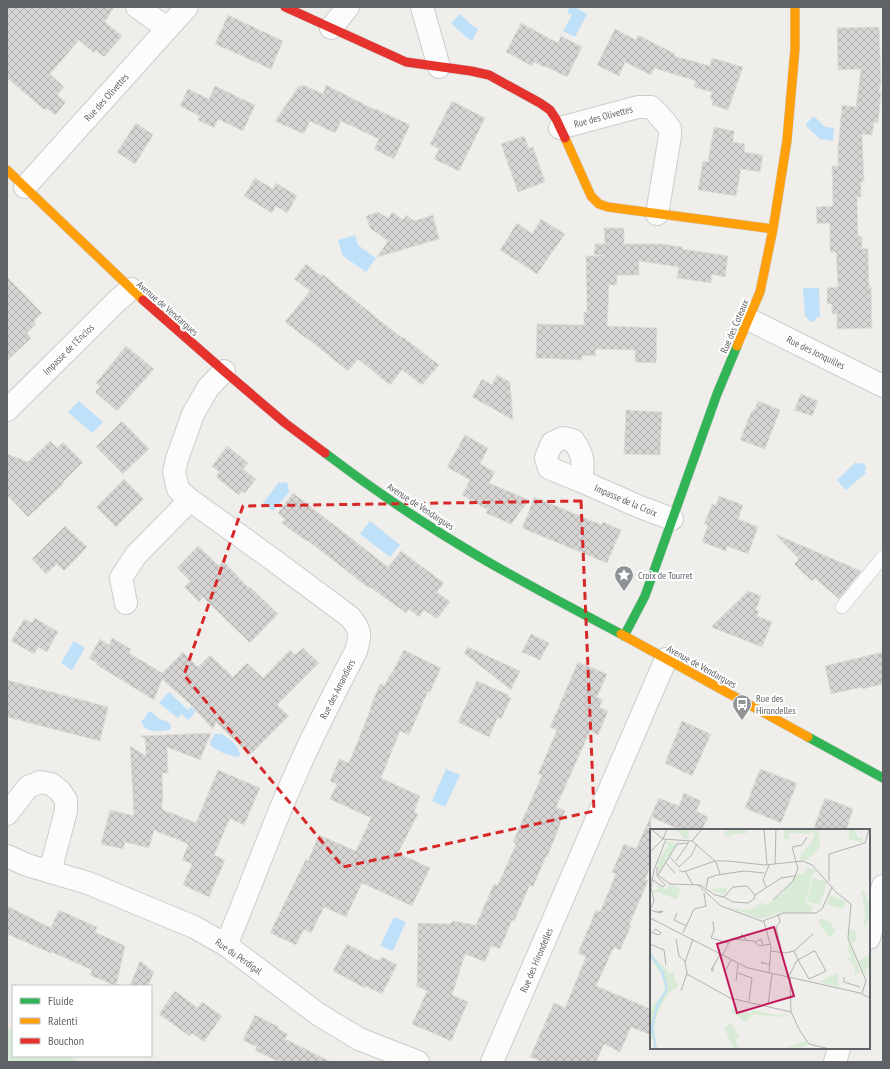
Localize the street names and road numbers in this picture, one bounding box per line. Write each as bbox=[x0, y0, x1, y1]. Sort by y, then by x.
street label: Rue des Olivettes bbox=[81, 70, 132, 124]
street label: Rue des Olivettes bbox=[572, 102, 635, 131]
street label: Avenue de Vendargues bbox=[134, 278, 202, 339]
street label: Rue des Coteaux bbox=[717, 297, 752, 355]
street label: Impasse de l'Enclos bbox=[40, 321, 97, 378]
street label: Rue des Jonquilles bbox=[784, 333, 848, 372]
street label: Avenue de Vendargues bbox=[385, 480, 457, 533]
street label: Impasse de la Croix bbox=[592, 481, 659, 520]
street label: Avenue de Vendargues bbox=[665, 642, 739, 691]
street label: Rue des Amandiers bbox=[317, 657, 358, 721]
street label: Rue des Hirondelles bbox=[517, 925, 556, 994]
street label: Rue du Perdigal bbox=[213, 935, 265, 978]

